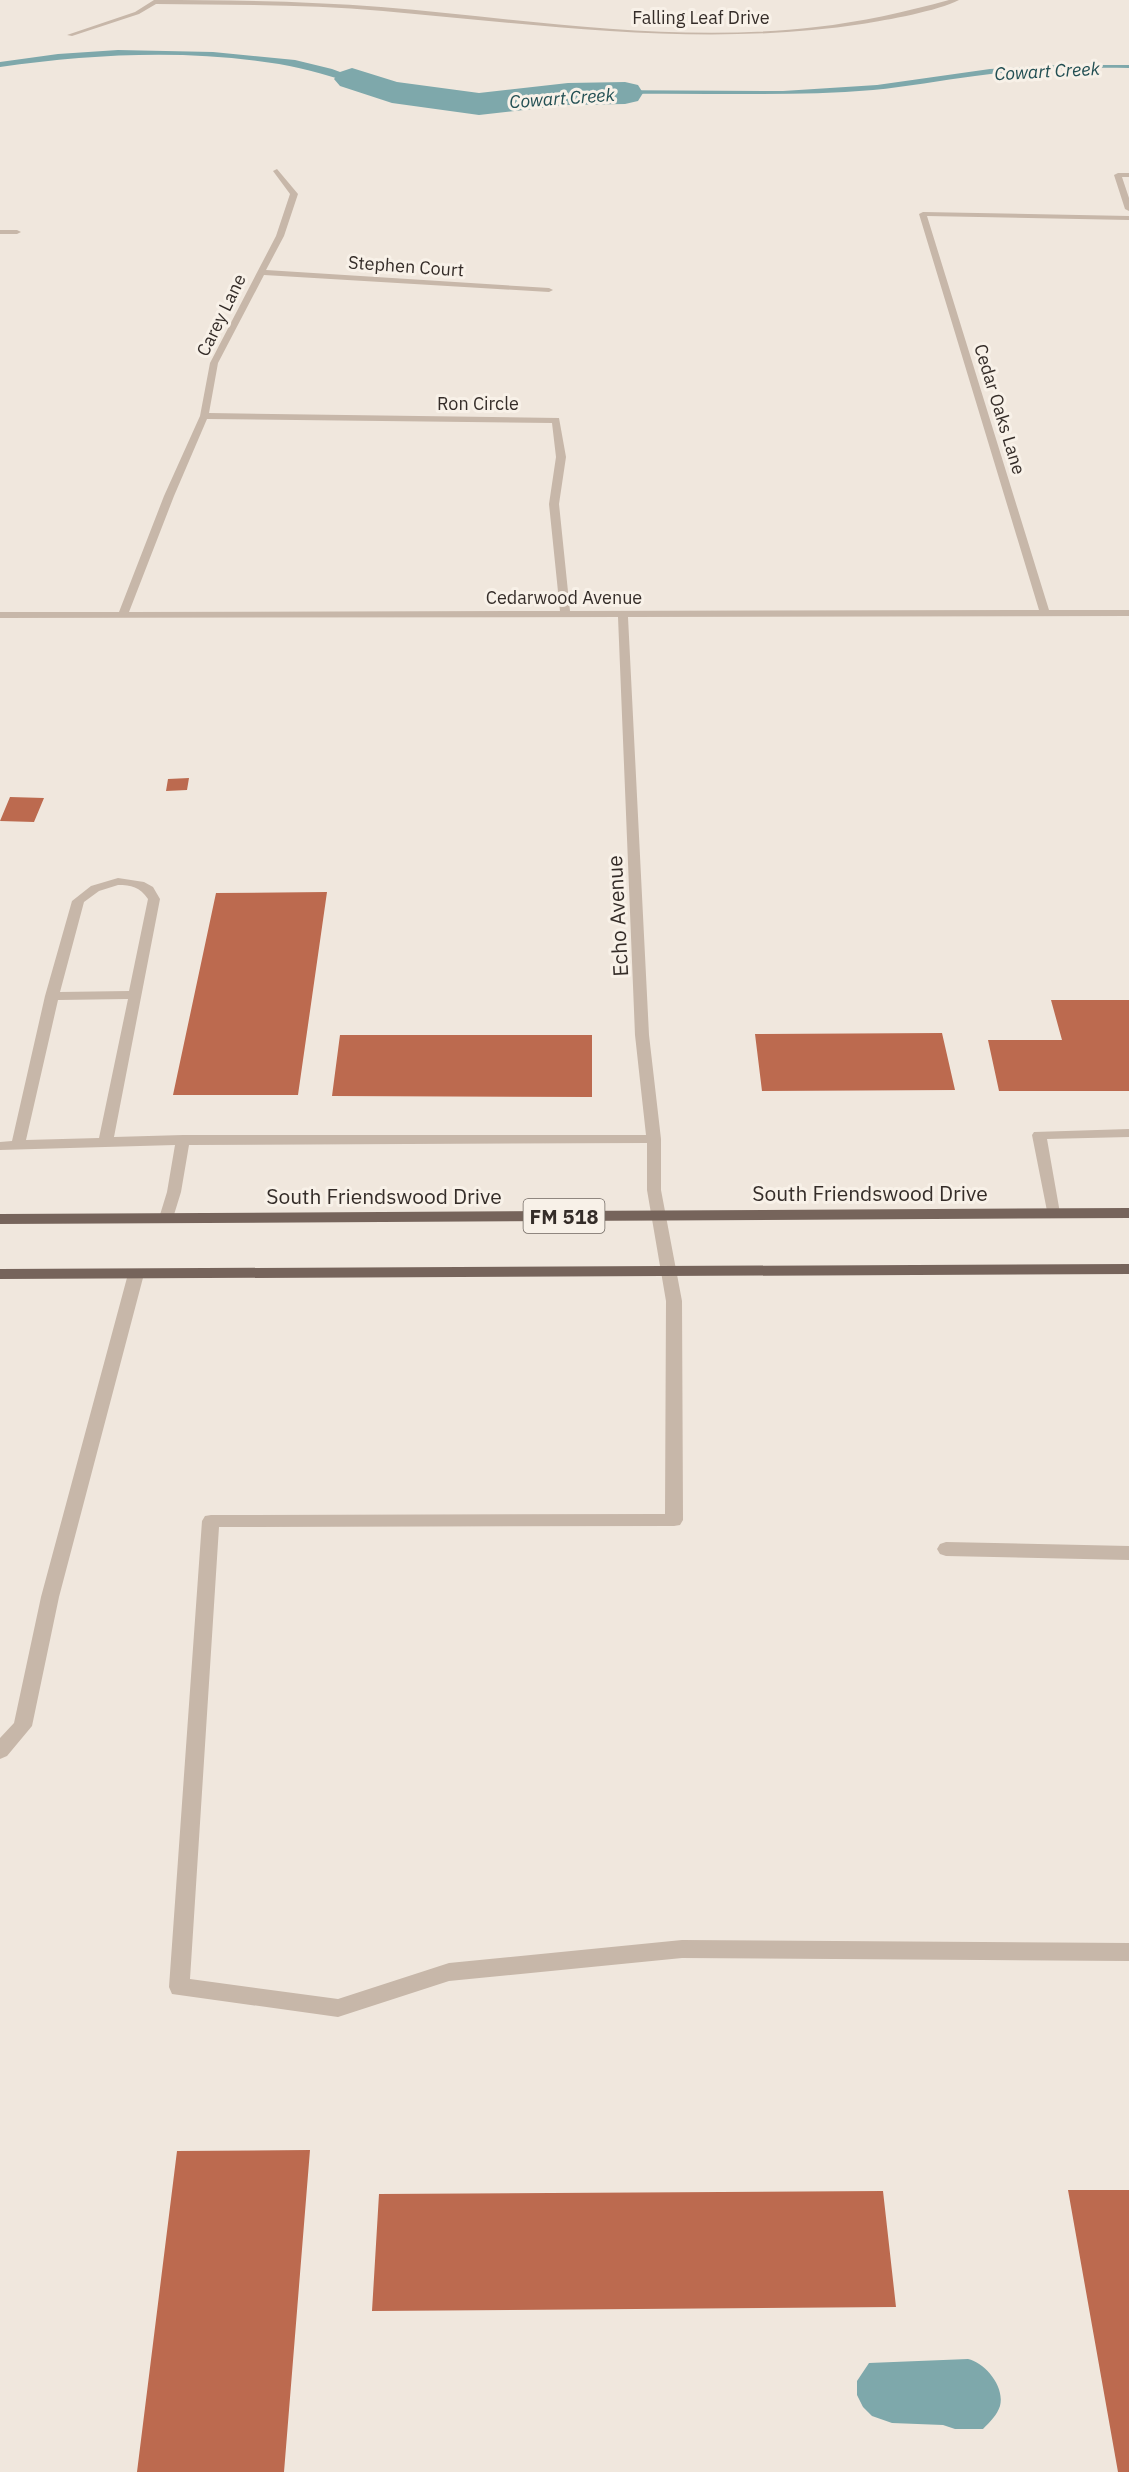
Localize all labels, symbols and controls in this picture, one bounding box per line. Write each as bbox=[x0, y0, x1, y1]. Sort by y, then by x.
street label: Falling Leaf Drive bbox=[632, 6, 770, 29]
water label: Cowart Creek bbox=[994, 57, 1101, 85]
water label: Cowart Creek bbox=[509, 83, 616, 113]
street label: Stephen Court bbox=[347, 250, 465, 282]
street label: Carey Lane bbox=[191, 270, 251, 360]
street label: Cedar Oaks Lane bbox=[969, 341, 1031, 477]
street label: Ron Circle bbox=[437, 392, 519, 415]
street label: Cedarwood Avenue bbox=[486, 586, 642, 609]
street label: Echo Avenue bbox=[600, 855, 634, 977]
street label: South Friendswood Drive bbox=[752, 1179, 988, 1207]
street label: South Friendswood Drive bbox=[266, 1182, 502, 1210]
road number: FM 518 bbox=[524, 1199, 604, 1233]

